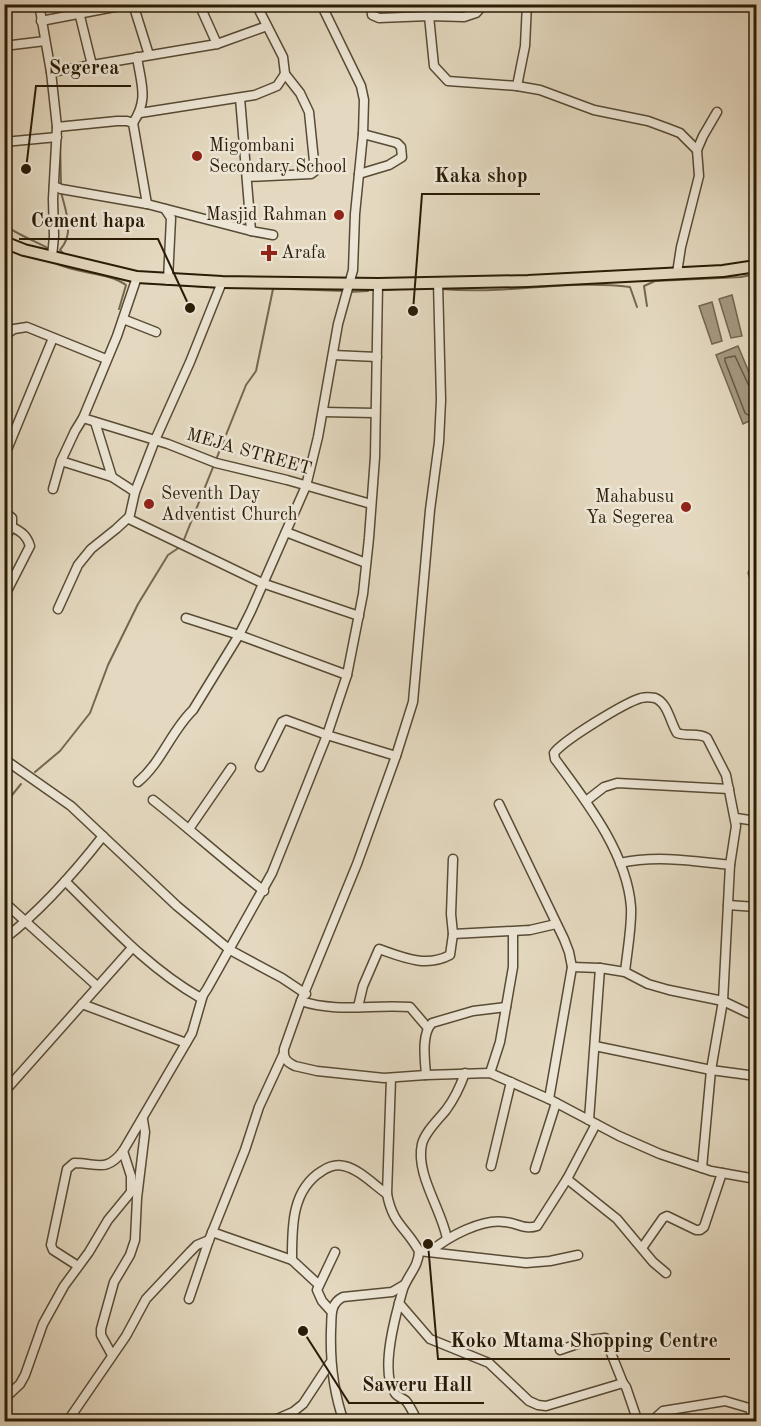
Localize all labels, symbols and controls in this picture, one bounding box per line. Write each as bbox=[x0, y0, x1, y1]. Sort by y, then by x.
callout: Segerea bbox=[36, 48, 131, 86]
text: Segerea bbox=[49, 59, 119, 79]
place label: Migombani Secondary School bbox=[209, 137, 347, 176]
marker: Migombani Secondary School bbox=[190, 149, 204, 163]
callout: Kaka shop bbox=[422, 156, 540, 194]
text: Kaka shop bbox=[434, 167, 528, 187]
callout: Cement hapa bbox=[19, 201, 158, 239]
place label: Masjid Rahman bbox=[206, 206, 327, 224]
marker: Masjid Rahman bbox=[332, 208, 346, 222]
text: Cement hapa bbox=[31, 212, 145, 232]
place label: Arafa bbox=[281, 244, 326, 262]
marker: Arafa bbox=[262, 246, 276, 260]
street label: MEJA STREET bbox=[184, 426, 314, 478]
place label: Seventh Day Adventist Church bbox=[161, 485, 298, 524]
place label: Mahabusu Ya Segerea bbox=[586, 488, 674, 527]
marker: Seventh Day Adventist Church bbox=[142, 497, 156, 511]
marker: Mahabusu Ya Segerea bbox=[679, 500, 693, 514]
callout: Koko Mtama Shopping Centre bbox=[438, 1321, 730, 1359]
text: Koko Mtama Shopping Centre bbox=[450, 1332, 718, 1352]
callout: Saweru Hall bbox=[349, 1365, 484, 1403]
text: Saweru Hall bbox=[362, 1376, 472, 1396]

